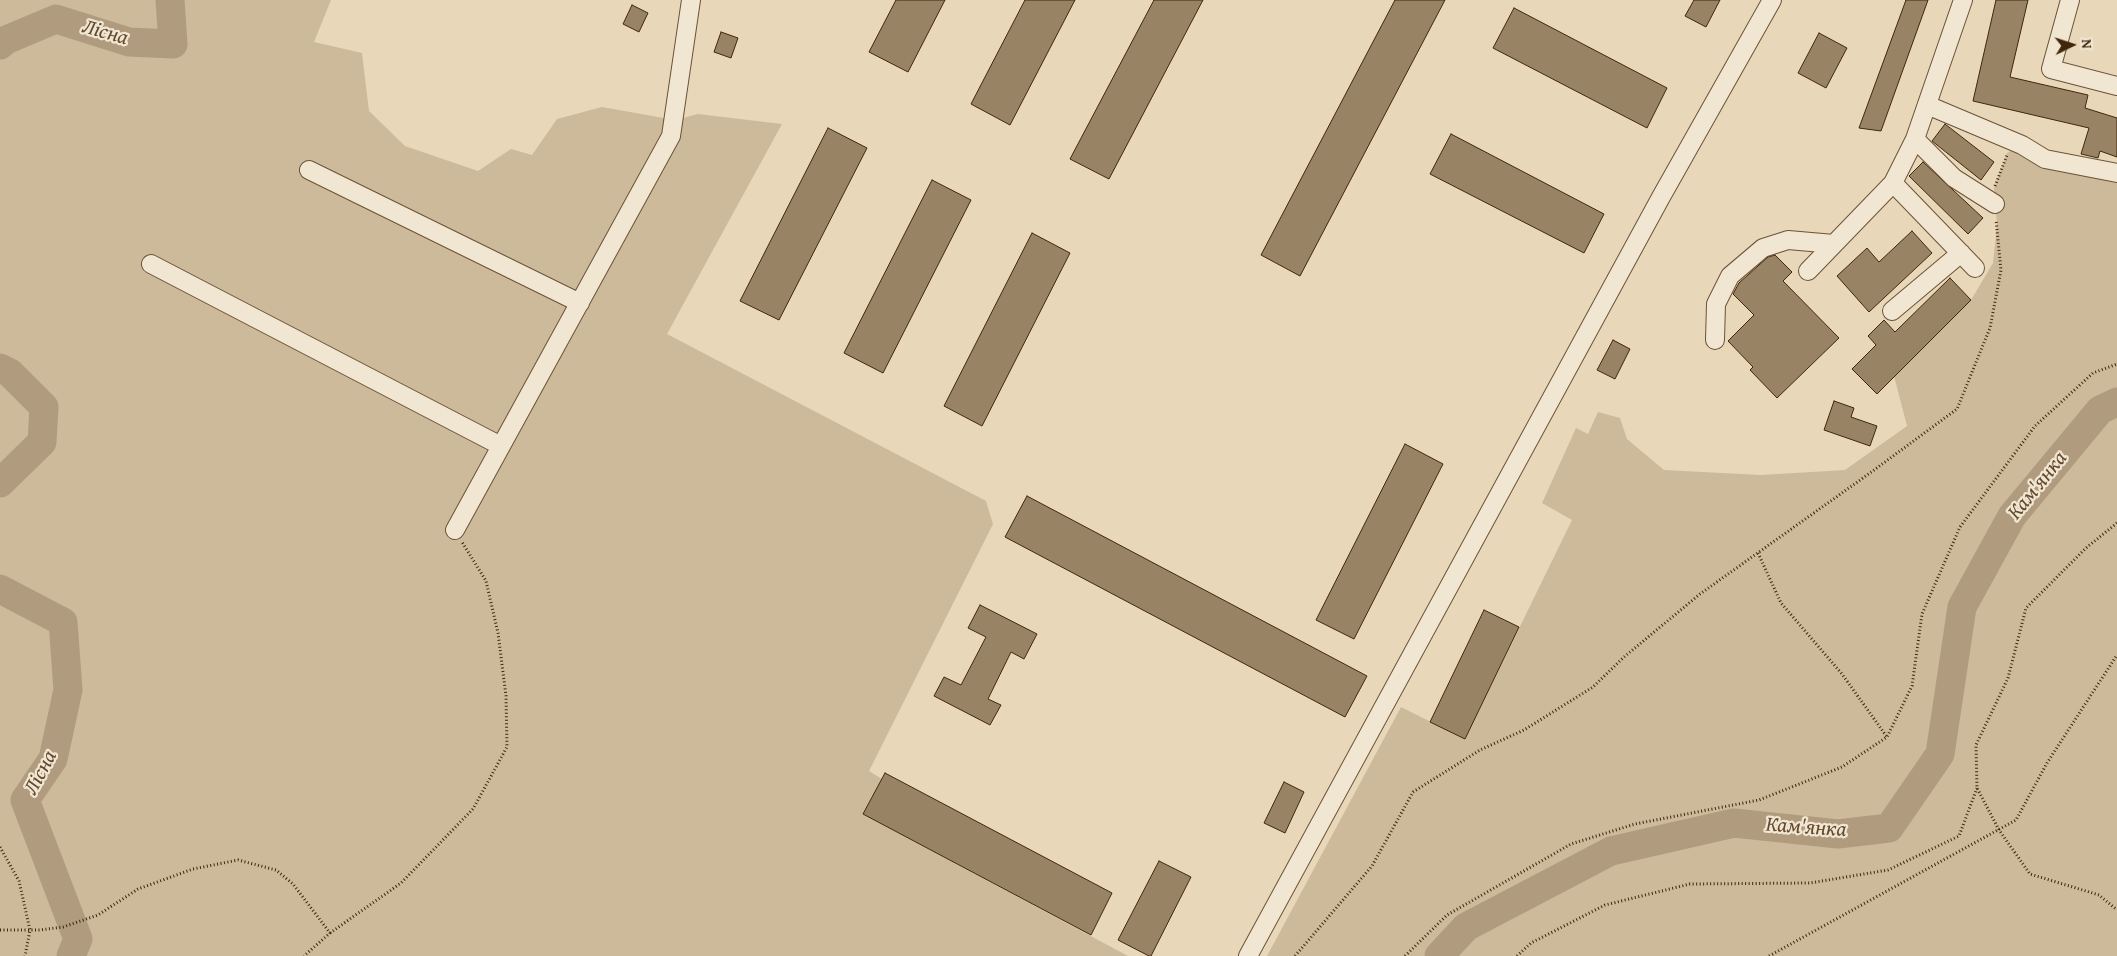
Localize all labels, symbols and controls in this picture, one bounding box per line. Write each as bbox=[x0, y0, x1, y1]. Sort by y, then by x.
water label: Лісна bbox=[79, 15, 131, 51]
north arrow bbox=[2047, 20, 2097, 70]
text: N bbox=[2077, 39, 2097, 49]
water label: Кам'янка bbox=[2003, 447, 2073, 525]
water label: Лісна bbox=[19, 747, 63, 799]
water label: Кам'янка bbox=[1765, 813, 1847, 843]

